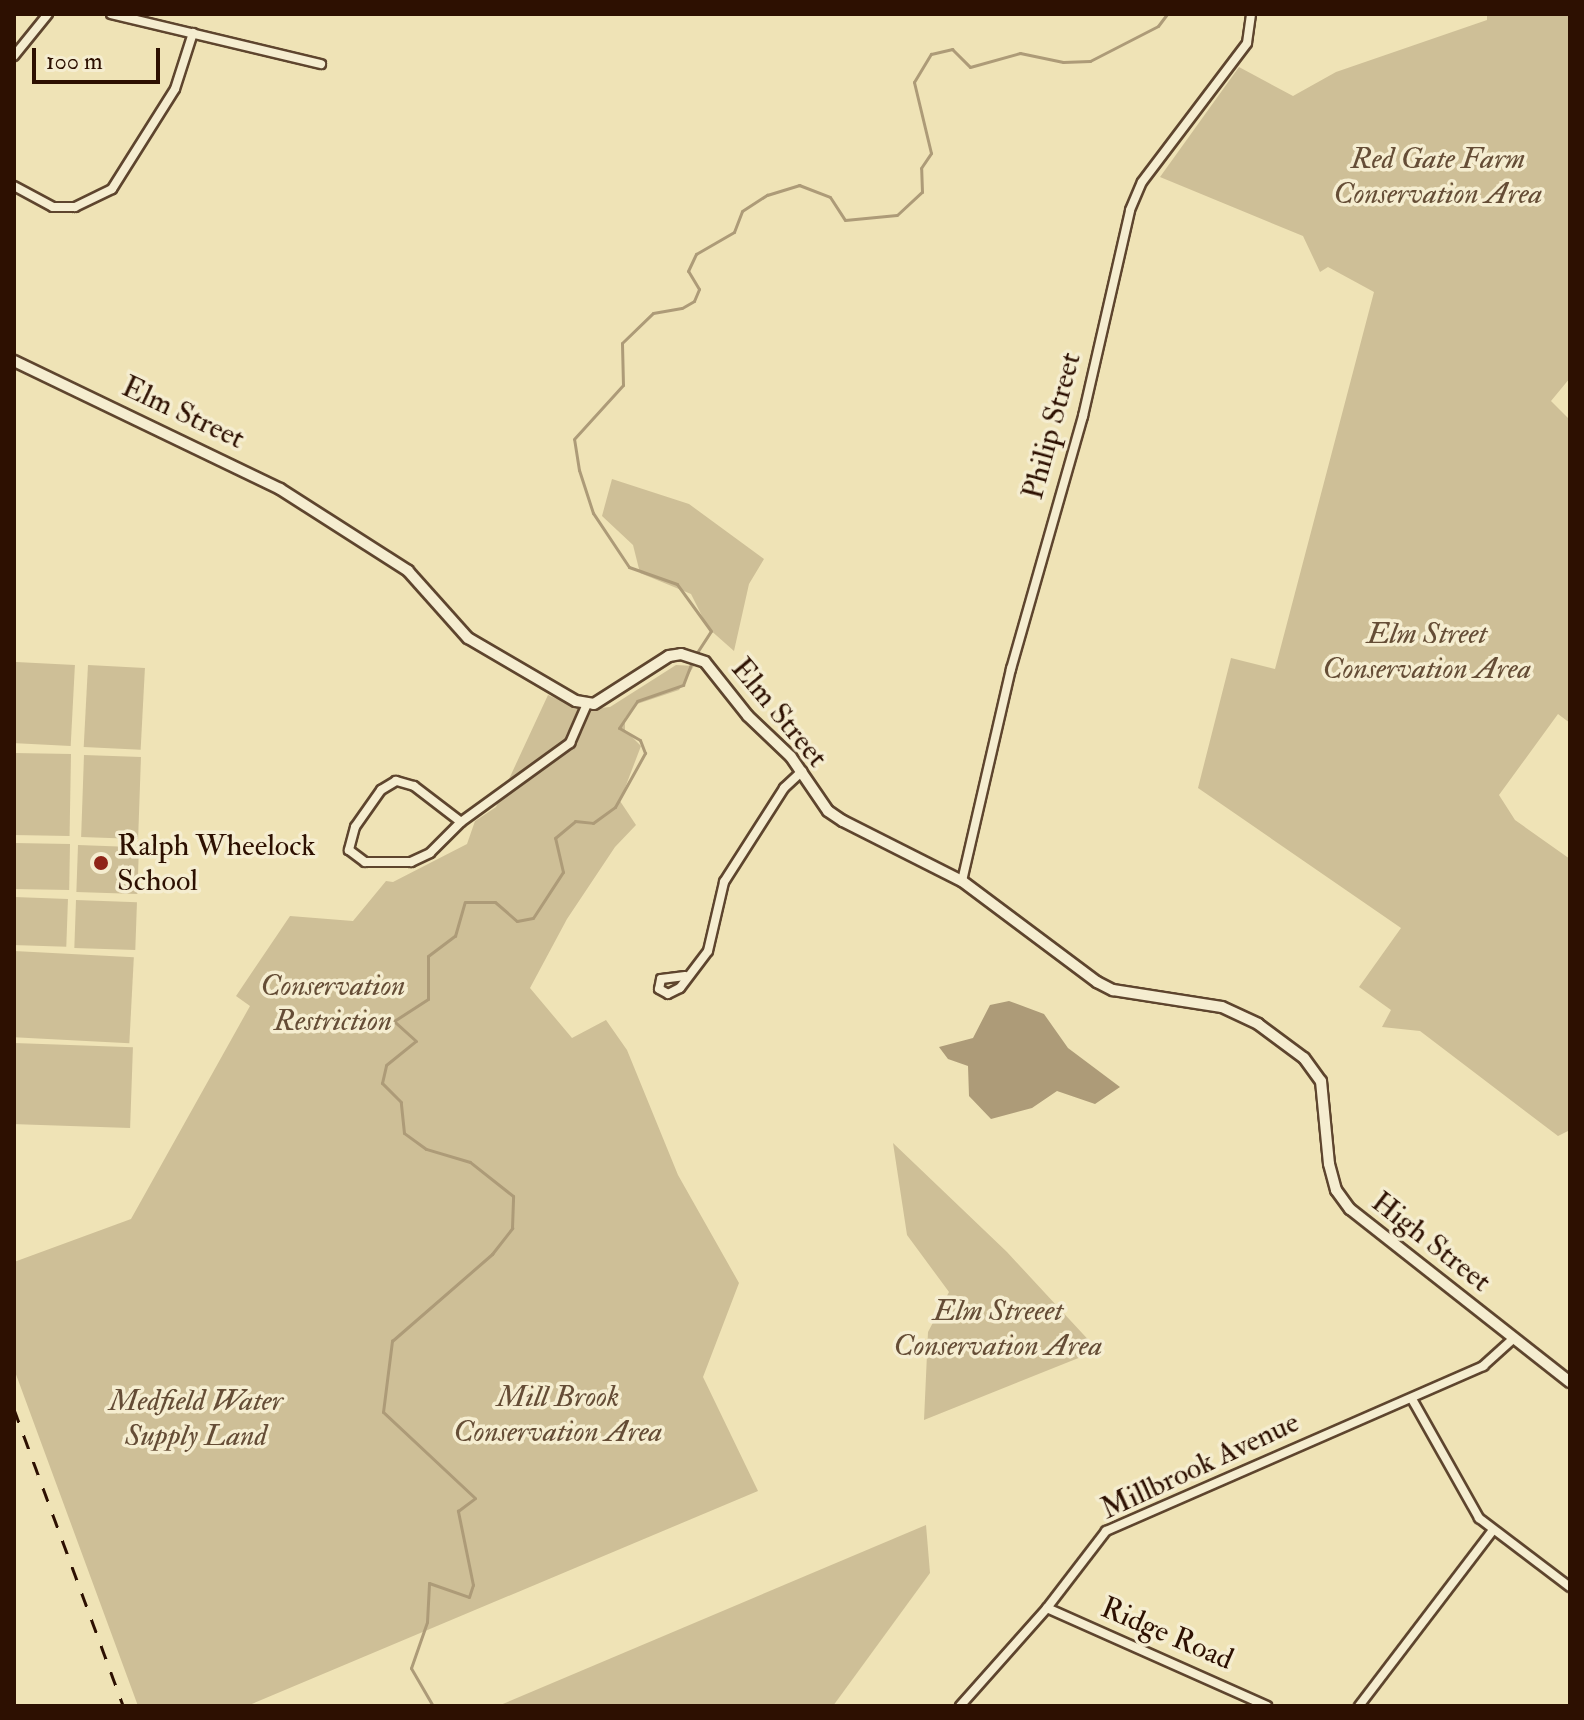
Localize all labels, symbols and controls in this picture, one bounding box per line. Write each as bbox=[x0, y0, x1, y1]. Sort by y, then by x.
scale bar bbox=[36, 32, 164, 82]
text: 100 m bbox=[46, 46, 103, 77]
park label: Red Gate Farm Conservation Area bbox=[1333, 141, 1543, 212]
street label: Philip Street bbox=[1015, 349, 1089, 503]
street label: Elm Street bbox=[116, 369, 250, 457]
park label: Elm Street Conservation Area bbox=[1322, 616, 1532, 686]
street label: Elm Street bbox=[723, 651, 835, 775]
place label: Ralph Wheelock School bbox=[117, 828, 316, 898]
marker: Ralph Wheelock School bbox=[92, 854, 110, 872]
park label: Conservation Restriction bbox=[260, 968, 406, 1038]
street label: High Street bbox=[1364, 1184, 1498, 1300]
park label: Elm Streeet Conservation Area bbox=[893, 1293, 1103, 1364]
park label: Mill Brook Conservation Area bbox=[453, 1379, 663, 1450]
park label: Medfield Water Supply Land bbox=[109, 1383, 283, 1454]
street label: Millbrook Avenue bbox=[1095, 1404, 1305, 1528]
street label: Ridge Road bbox=[1095, 1590, 1239, 1678]

